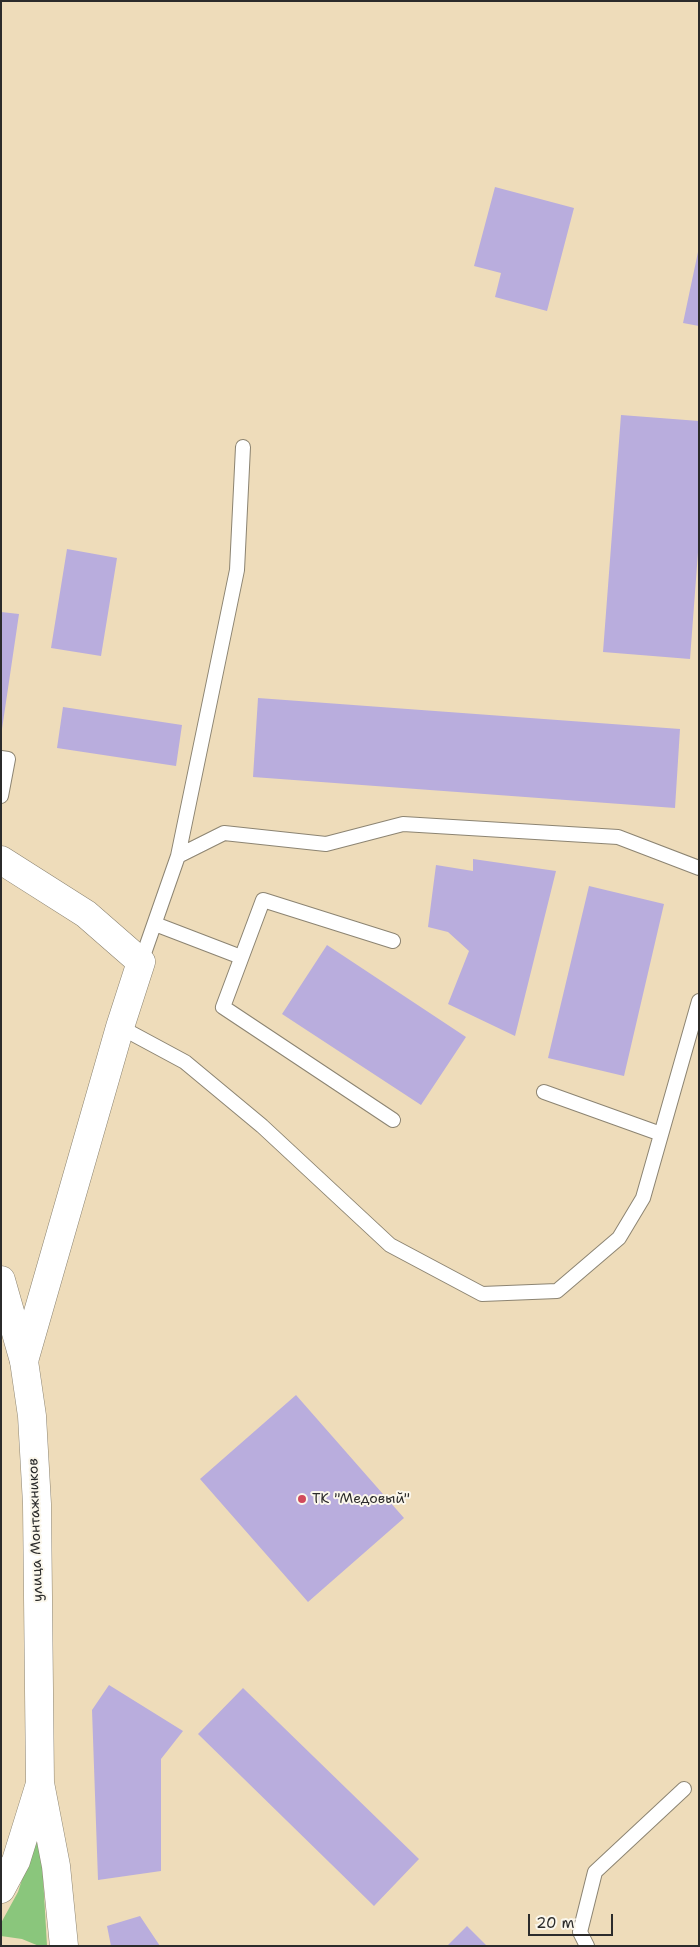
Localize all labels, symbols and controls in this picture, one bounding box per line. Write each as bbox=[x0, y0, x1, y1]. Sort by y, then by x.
street label: улица Монтажников bbox=[25, 1458, 47, 1602]
place label: ТК "Медовый" bbox=[312, 1491, 410, 1507]
marker: ТК "Медовый" bbox=[296, 1493, 308, 1505]
scale bar bbox=[530, 1904, 615, 1936]
text: 20 m bbox=[536, 1913, 575, 1933]

